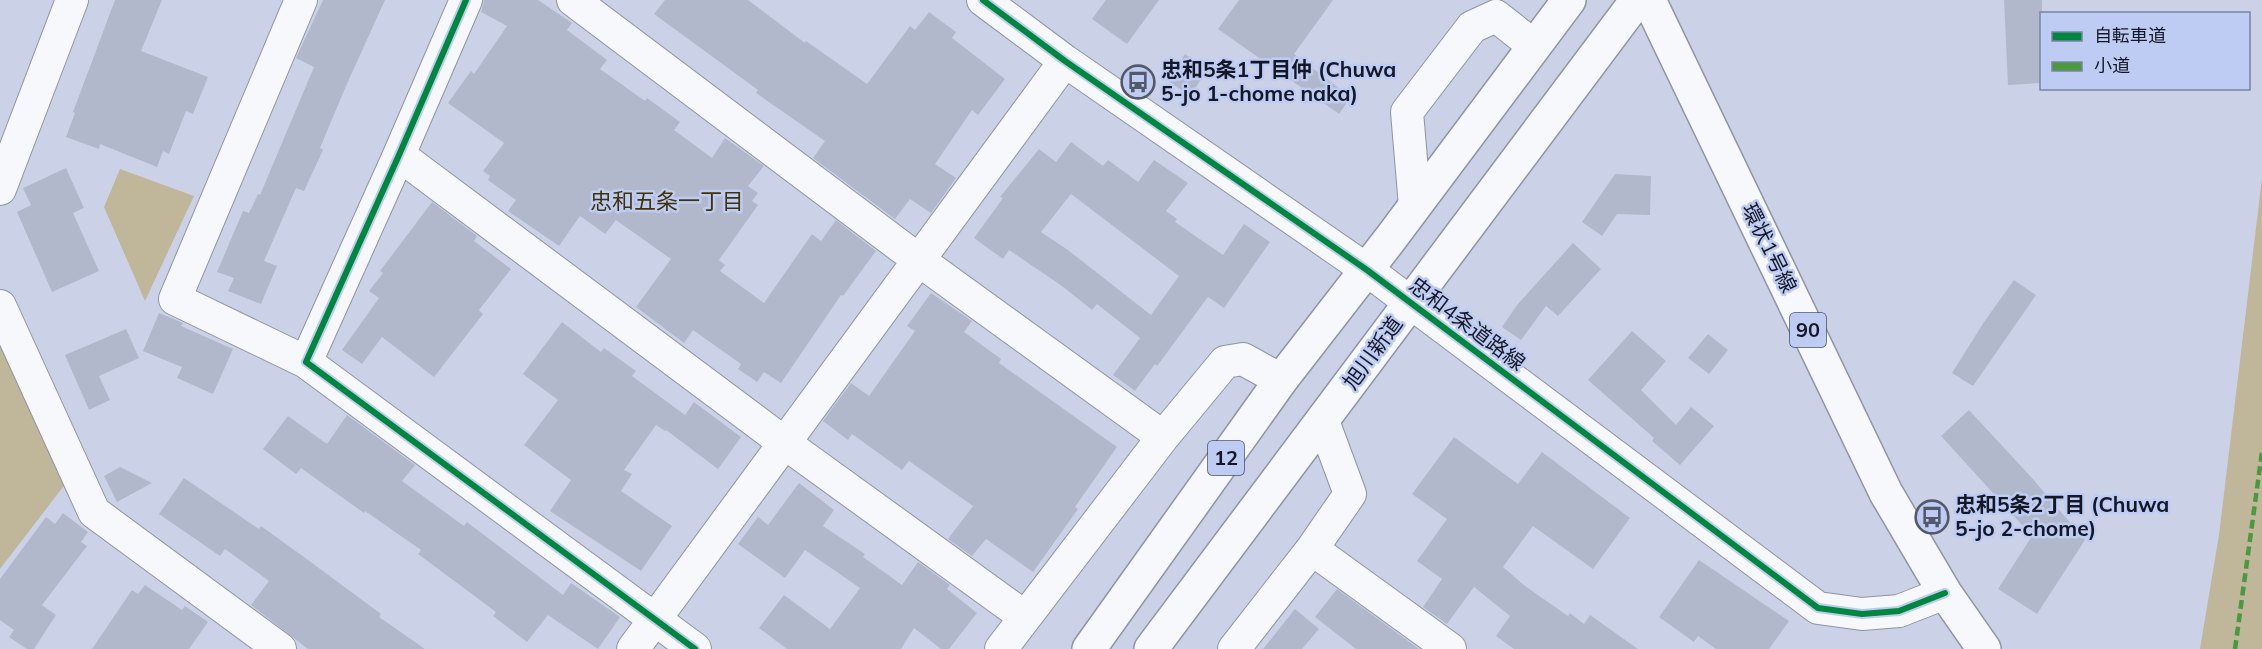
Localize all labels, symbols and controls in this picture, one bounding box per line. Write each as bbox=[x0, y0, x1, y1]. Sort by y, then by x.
legend bbox=[2040, 12, 2250, 90]
text: 自転車道 bbox=[2094, 24, 2166, 47]
text: 小道 bbox=[2094, 54, 2130, 77]
place label: 忠和5条1丁目仲 (Chuwa 5-jo 1-chome naka) bbox=[1161, 56, 1396, 106]
bus stop icon: 忠和5条1丁目仲 (Chuwa 5-jo 1-chome naka) bbox=[1120, 64, 1156, 100]
district label: 忠和五条一丁目 bbox=[590, 187, 744, 215]
street label: 環状1号線 bbox=[1737, 198, 1803, 297]
street label: 忠和4条道路線 bbox=[1404, 271, 1531, 375]
street label: 旭川新道 bbox=[1337, 311, 1407, 394]
road number: 90 bbox=[1790, 313, 1826, 347]
road number: 12 bbox=[1208, 441, 1244, 475]
place label: 忠和5条2丁目 (Chuwa 5-jo 2-chome) bbox=[1955, 491, 2169, 541]
bus stop icon: 忠和5条2丁目 (Chuwa 5-jo 2-chome) bbox=[1914, 499, 1950, 535]

